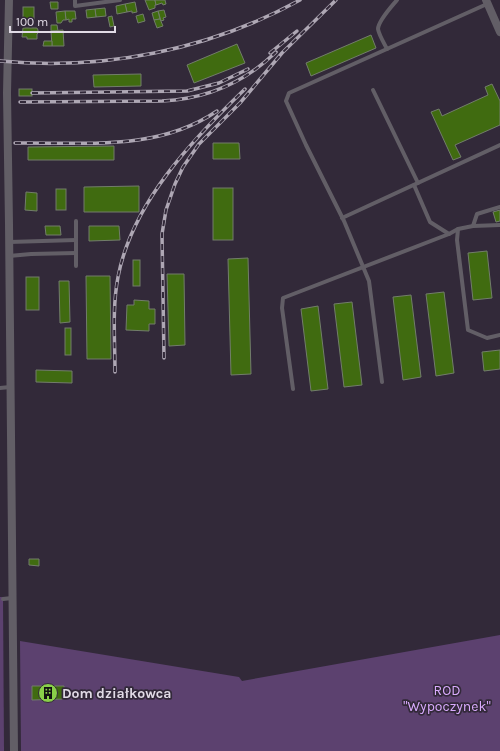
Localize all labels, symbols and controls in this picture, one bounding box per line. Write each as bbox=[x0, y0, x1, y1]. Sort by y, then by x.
scale bar bbox=[10, 8, 115, 34]
text: 100 m bbox=[16, 15, 48, 29]
building icon: Dom działkowca bbox=[37, 682, 59, 704]
park label: ROD "Wypoczynek" bbox=[403, 682, 491, 715]
place label: Dom działkowca bbox=[62, 685, 171, 702]

